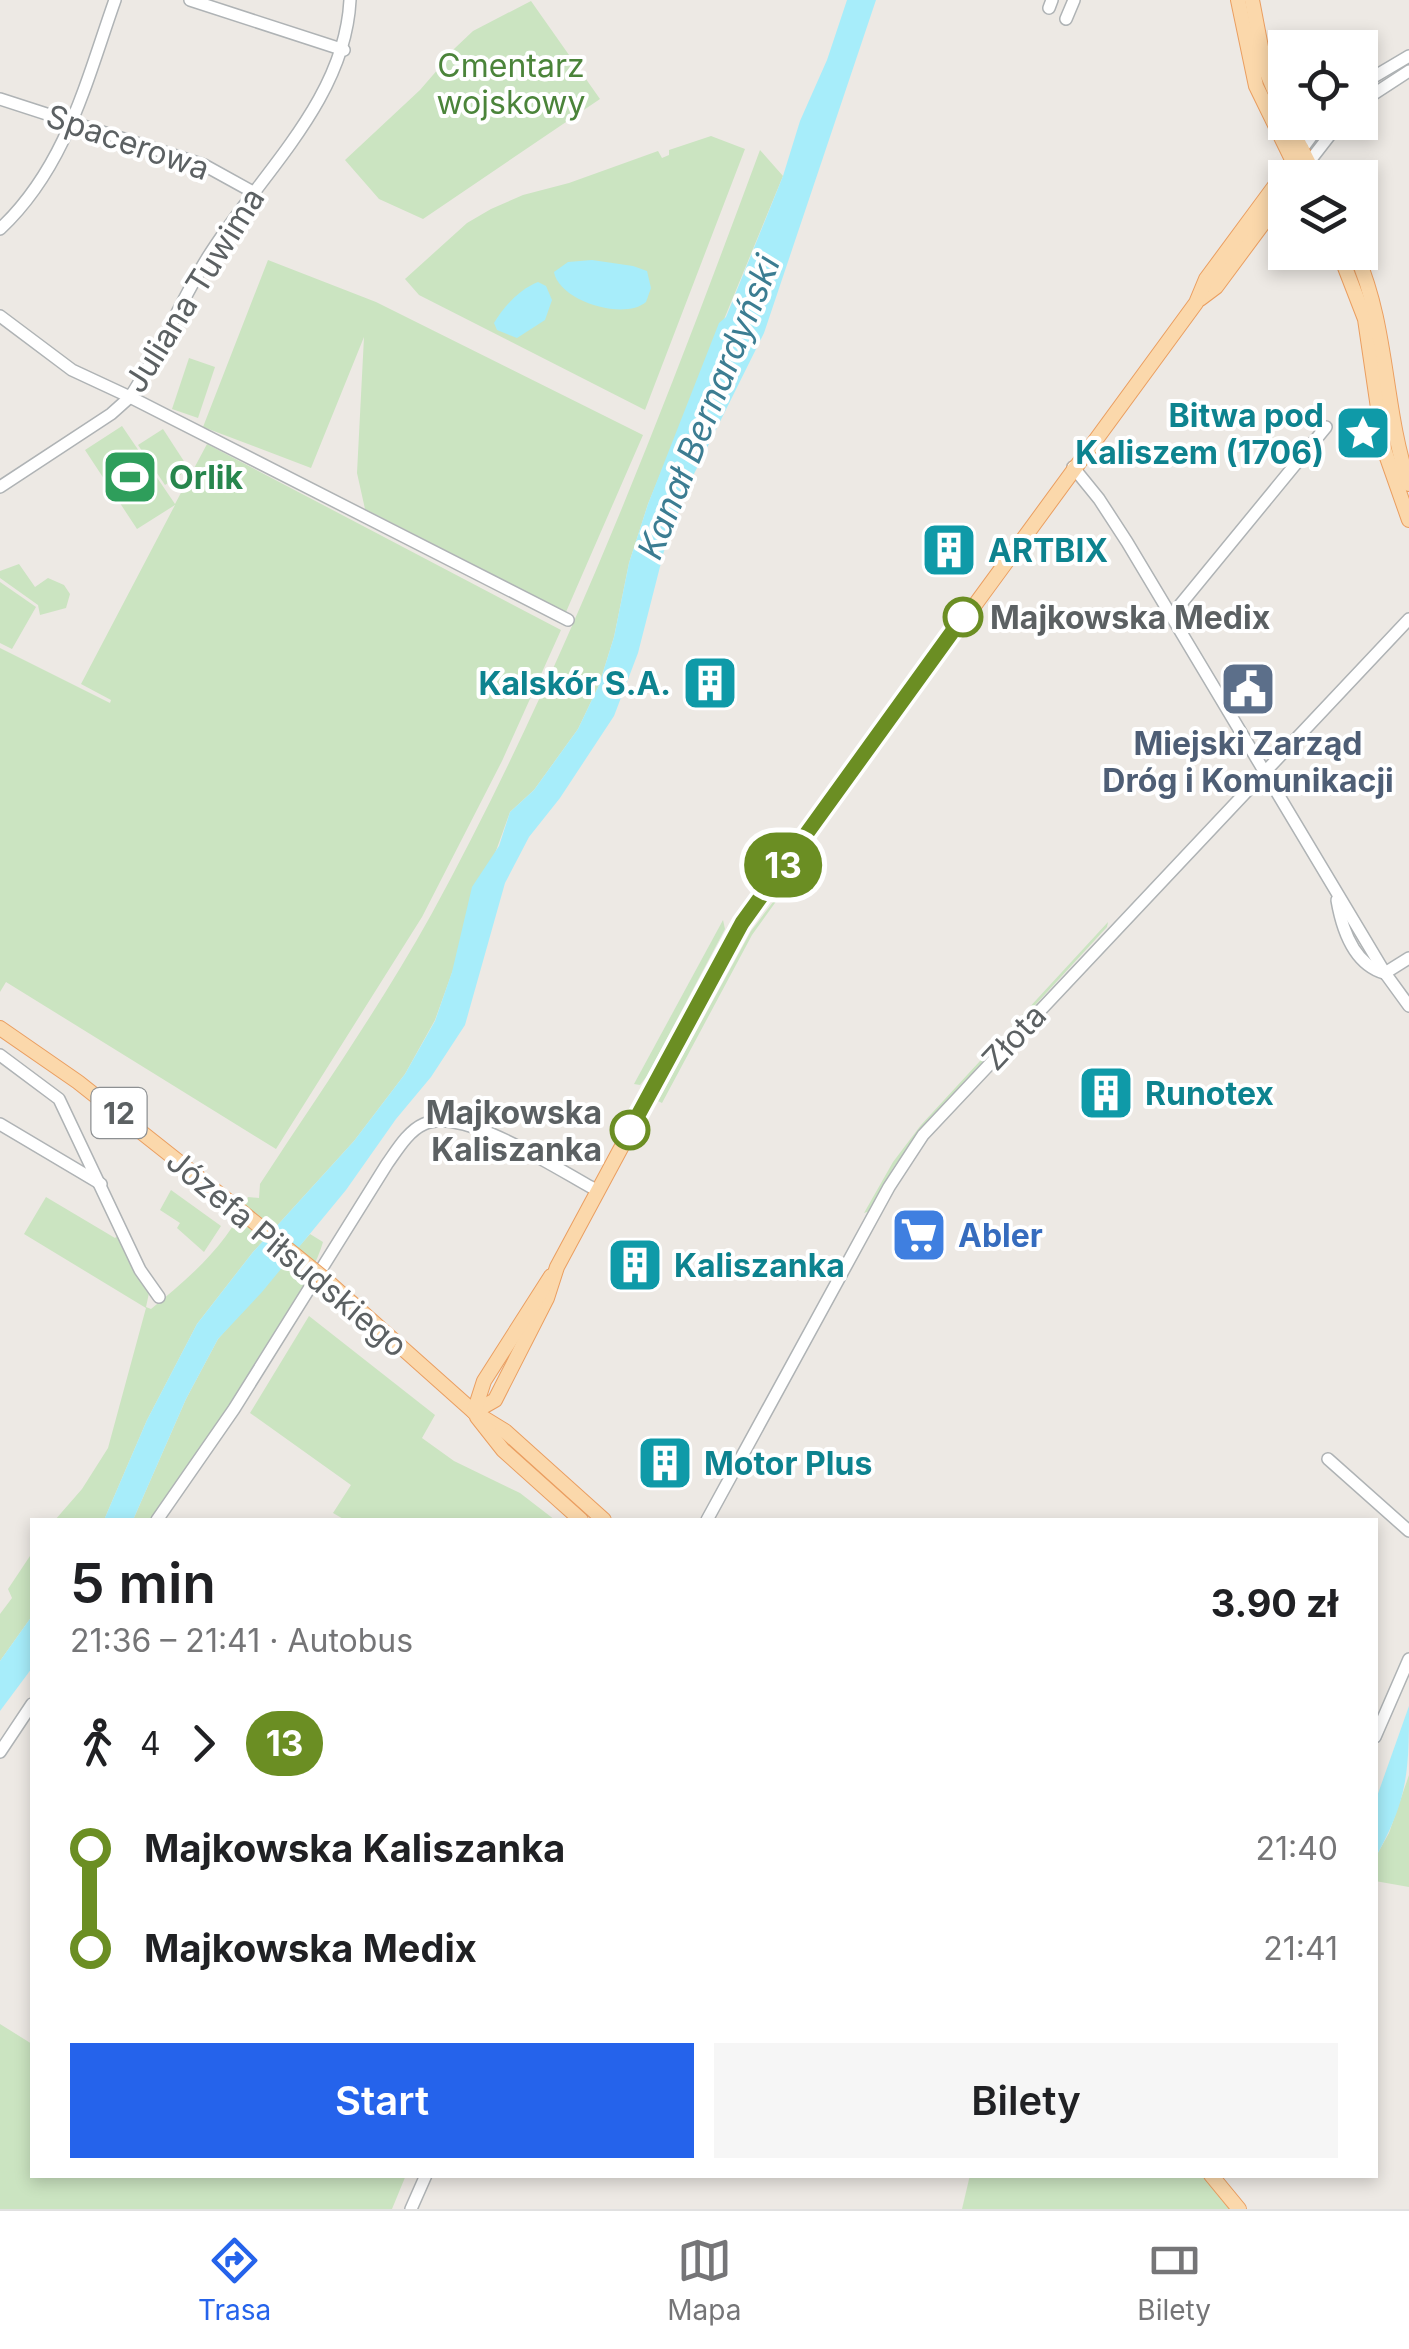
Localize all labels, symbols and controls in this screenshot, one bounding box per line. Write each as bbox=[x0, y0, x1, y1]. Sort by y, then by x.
map controls bbox=[1268, 30, 1378, 270]
button: locate bbox=[1268, 30, 1378, 140]
park label: Cmentarz wojskowy bbox=[436, 46, 586, 122]
street label: Spacerowa bbox=[41, 96, 215, 188]
button: layers bbox=[1268, 160, 1378, 270]
street label: Juliana Tuwima bbox=[116, 181, 272, 399]
water label: Kanał Bernardyński bbox=[628, 248, 789, 565]
place label: Bitwa pod Kaliszem (1706) bbox=[1075, 396, 1324, 472]
place icon: Bitwa pod Kaliszem (1706) bbox=[1333, 403, 1393, 463]
sports icon: Orlik bbox=[100, 447, 160, 507]
place label: Orlik bbox=[169, 458, 244, 497]
building icon: ARTBIX bbox=[919, 520, 979, 580]
place label: ARTBIX bbox=[988, 531, 1108, 570]
marker: Majkowska Medix bbox=[944, 598, 982, 636]
place label: Majkowska Medix bbox=[990, 598, 1270, 637]
building icon: Kalskór S.A. bbox=[680, 653, 740, 713]
public building icon: Miejski Zarząd Dróg i Komunikacji bbox=[1218, 659, 1278, 719]
place label: Kalskór S.A. bbox=[479, 664, 671, 703]
place label: Miejski Zarząd Dróg i Komunikacji bbox=[1102, 724, 1394, 800]
line badge: 13 bbox=[738, 832, 828, 898]
text: 13 bbox=[764, 844, 802, 886]
street label: Złota bbox=[974, 996, 1054, 1078]
building icon: Runotex bbox=[1076, 1063, 1136, 1123]
place label: Runotex bbox=[1145, 1074, 1274, 1113]
road number: 12 bbox=[92, 1088, 146, 1138]
place label: Majkowska Kaliszanka bbox=[426, 1093, 602, 1169]
marker: Majkowska Kaliszanka bbox=[611, 1111, 649, 1149]
street label: Józefa Piłsudskiego bbox=[159, 1141, 415, 1365]
supermarket icon: Abler bbox=[889, 1205, 949, 1265]
place label: Abler bbox=[958, 1216, 1043, 1255]
building icon: Kaliszanka bbox=[605, 1235, 665, 1295]
place label: Kaliszanka bbox=[674, 1246, 845, 1285]
building icon: Motor Plus bbox=[635, 1433, 695, 1493]
place label: Motor Plus bbox=[704, 1444, 872, 1483]
text: 5 min bbox=[70, 1550, 216, 1616]
text: 3.90 zł bbox=[1211, 1580, 1338, 1626]
text: 21:36 – 21:41 · Autobus bbox=[70, 1621, 413, 1660]
icon: walk bbox=[70, 1716, 125, 1771]
icon: forward bbox=[176, 1716, 231, 1771]
text: 13 bbox=[266, 1722, 303, 1764]
text: 4 bbox=[140, 1724, 161, 1763]
text: Majkowska Kaliszanka bbox=[144, 1825, 565, 1871]
text: 21:40 bbox=[1255, 1829, 1338, 1868]
text: Majkowska Medix bbox=[144, 1925, 477, 1971]
text: 21:41 bbox=[1263, 1929, 1338, 1968]
button: Start bbox=[70, 2043, 694, 2158]
button: Bilety bbox=[714, 2043, 1338, 2158]
tab: Trasa bbox=[198, 2233, 271, 2327]
tab: Mapa bbox=[667, 2233, 741, 2327]
tab: Bilety bbox=[1137, 2233, 1211, 2327]

